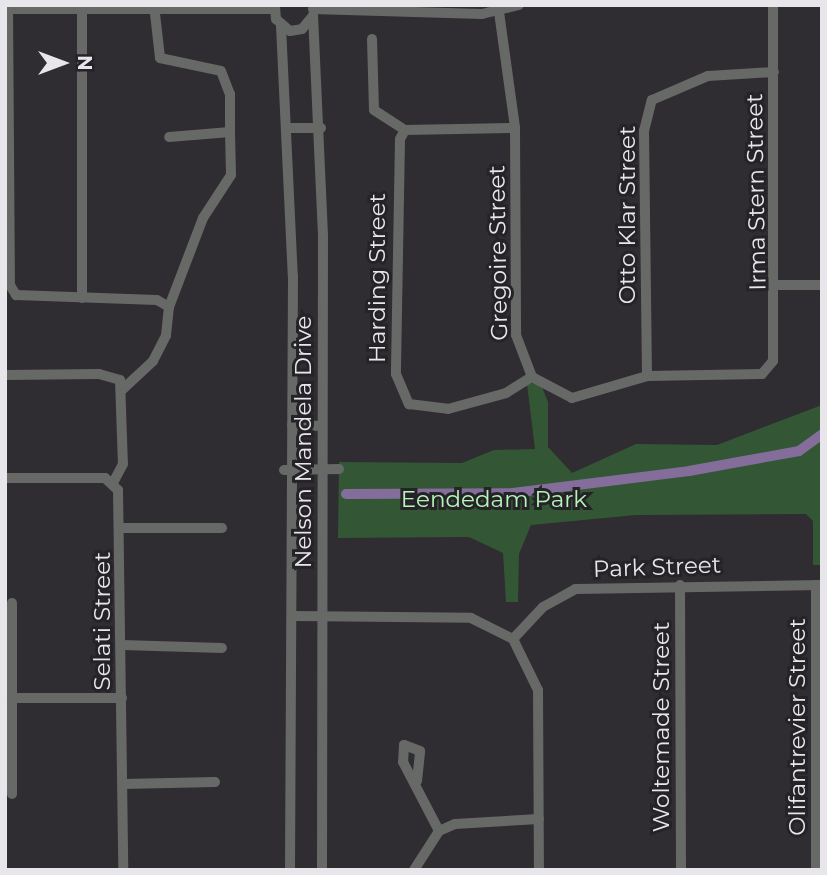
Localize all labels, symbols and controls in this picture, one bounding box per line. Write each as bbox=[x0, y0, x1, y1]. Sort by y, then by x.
north arrow bbox=[28, 28, 98, 98]
text: N bbox=[73, 55, 96, 71]
street label: Irma Stern Street bbox=[740, 93, 772, 291]
street label: Otto Klar Street bbox=[613, 126, 641, 304]
street label: Gregoire Street bbox=[483, 165, 513, 341]
street label: Harding Street bbox=[363, 193, 391, 363]
street label: Nelson Mandela Drive bbox=[289, 316, 317, 568]
park label: Eendedam Park bbox=[401, 485, 587, 513]
street label: Park Street bbox=[593, 551, 721, 583]
street label: Selati Street bbox=[88, 552, 116, 690]
street label: Olifantrevier Street bbox=[783, 618, 811, 836]
street label: Woltemade Street bbox=[647, 622, 675, 832]

